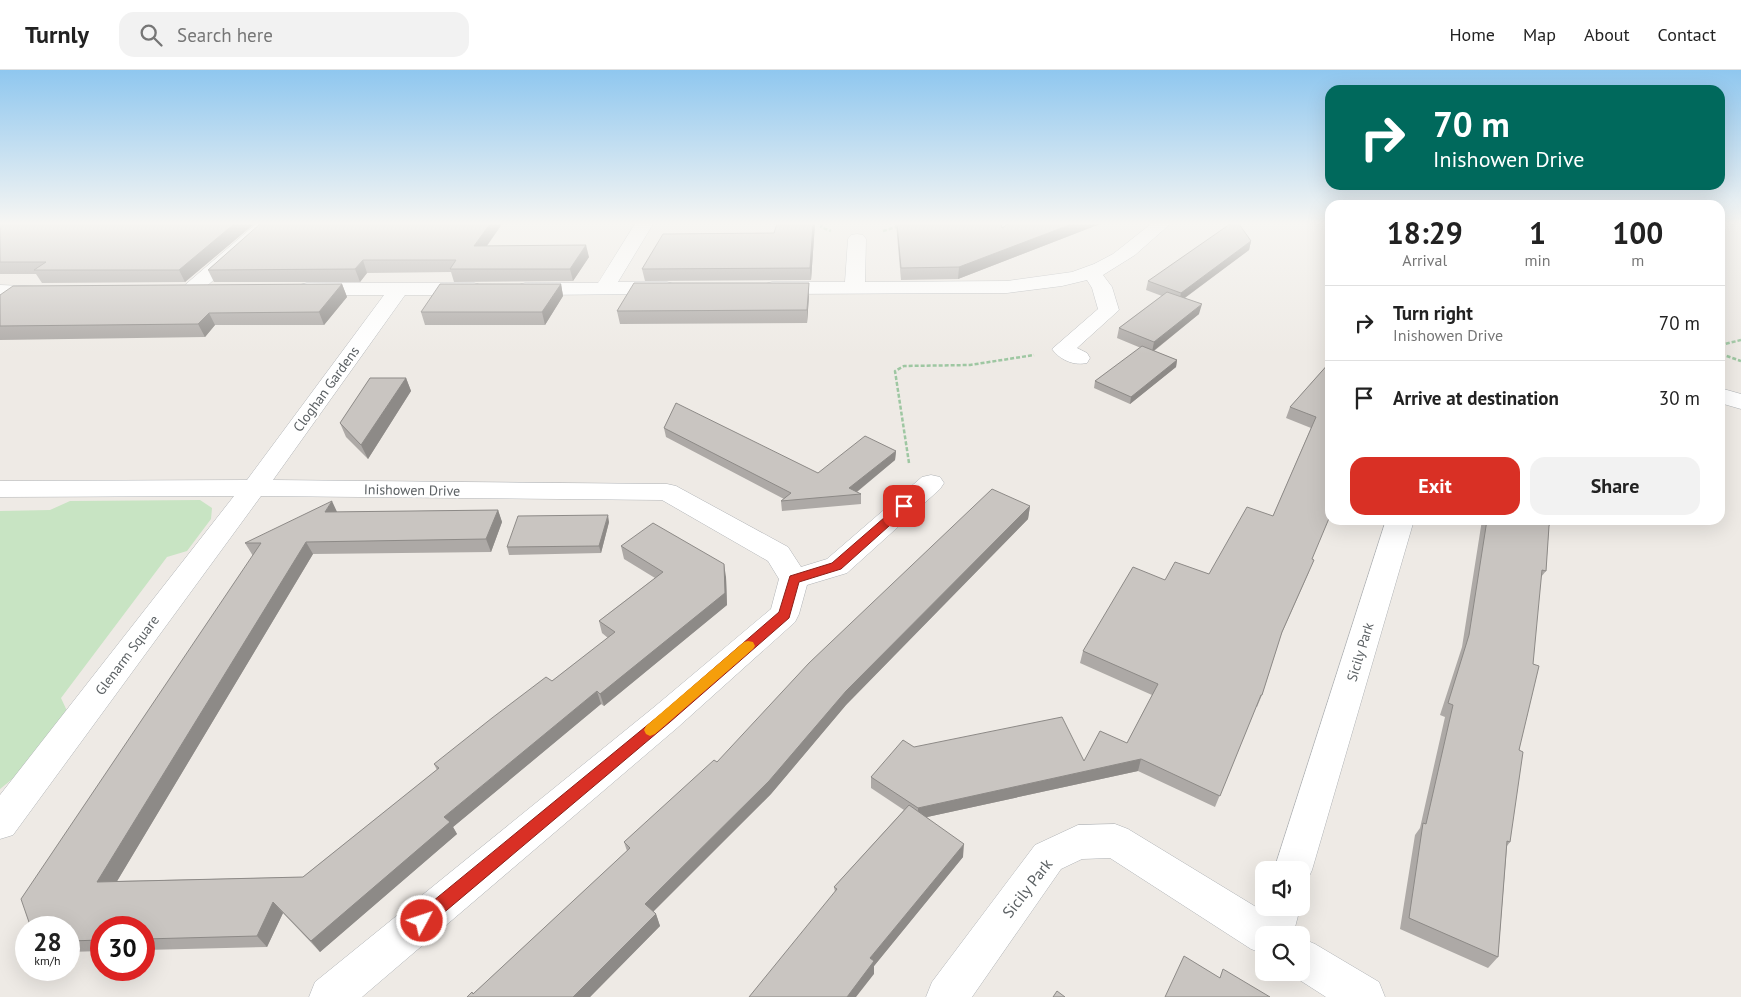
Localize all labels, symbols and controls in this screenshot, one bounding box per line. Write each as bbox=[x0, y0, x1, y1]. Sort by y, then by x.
search box bbox=[119, 12, 469, 57]
text: Turnly bbox=[25, 19, 89, 50]
icon: search bbox=[137, 21, 165, 49]
text: Search here bbox=[177, 23, 273, 47]
text: Home bbox=[1449, 23, 1495, 46]
text: Map bbox=[1523, 23, 1556, 46]
text: About bbox=[1584, 23, 1630, 46]
text: Contact bbox=[1658, 23, 1716, 46]
text: 70 m bbox=[1433, 101, 1510, 147]
icon: right bbox=[1350, 105, 1415, 170]
text: Inishowen Drive bbox=[1433, 145, 1585, 173]
text: 18:29 bbox=[1387, 213, 1463, 252]
text: 1 bbox=[1529, 213, 1546, 252]
text: 100 bbox=[1612, 213, 1663, 252]
text: Arrival bbox=[1402, 250, 1447, 270]
text: min bbox=[1525, 250, 1551, 270]
text: m bbox=[1631, 250, 1644, 270]
text: Turn right bbox=[1393, 301, 1473, 325]
icon: right bbox=[1350, 309, 1378, 337]
text: 70 m bbox=[1659, 311, 1700, 335]
text: Inishowen Drive bbox=[1393, 325, 1503, 345]
street label: Cloghan Gardens bbox=[289, 343, 363, 435]
icon: arrive bbox=[1350, 384, 1378, 412]
text: Arrive at destination bbox=[1393, 386, 1559, 410]
text: 30 m bbox=[1659, 386, 1700, 410]
button: Exit bbox=[1350, 457, 1520, 515]
button: Share bbox=[1530, 457, 1700, 515]
street label: Inishowen Drive bbox=[364, 480, 460, 500]
pin bbox=[883, 485, 925, 527]
icon: arrive bbox=[890, 492, 918, 520]
street label: Glenarm Square bbox=[91, 611, 163, 699]
street label: Sicily Park bbox=[1342, 620, 1378, 684]
street label: Sicily Park bbox=[998, 854, 1056, 922]
map controls bbox=[1255, 861, 1310, 981]
button: sound bbox=[1255, 861, 1310, 916]
position arrow bbox=[395, 894, 447, 946]
speed limit sign: 30 bbox=[90, 916, 155, 981]
text: 28 bbox=[33, 926, 62, 958]
button: search bbox=[1255, 926, 1310, 981]
text: km/h bbox=[34, 953, 61, 968]

